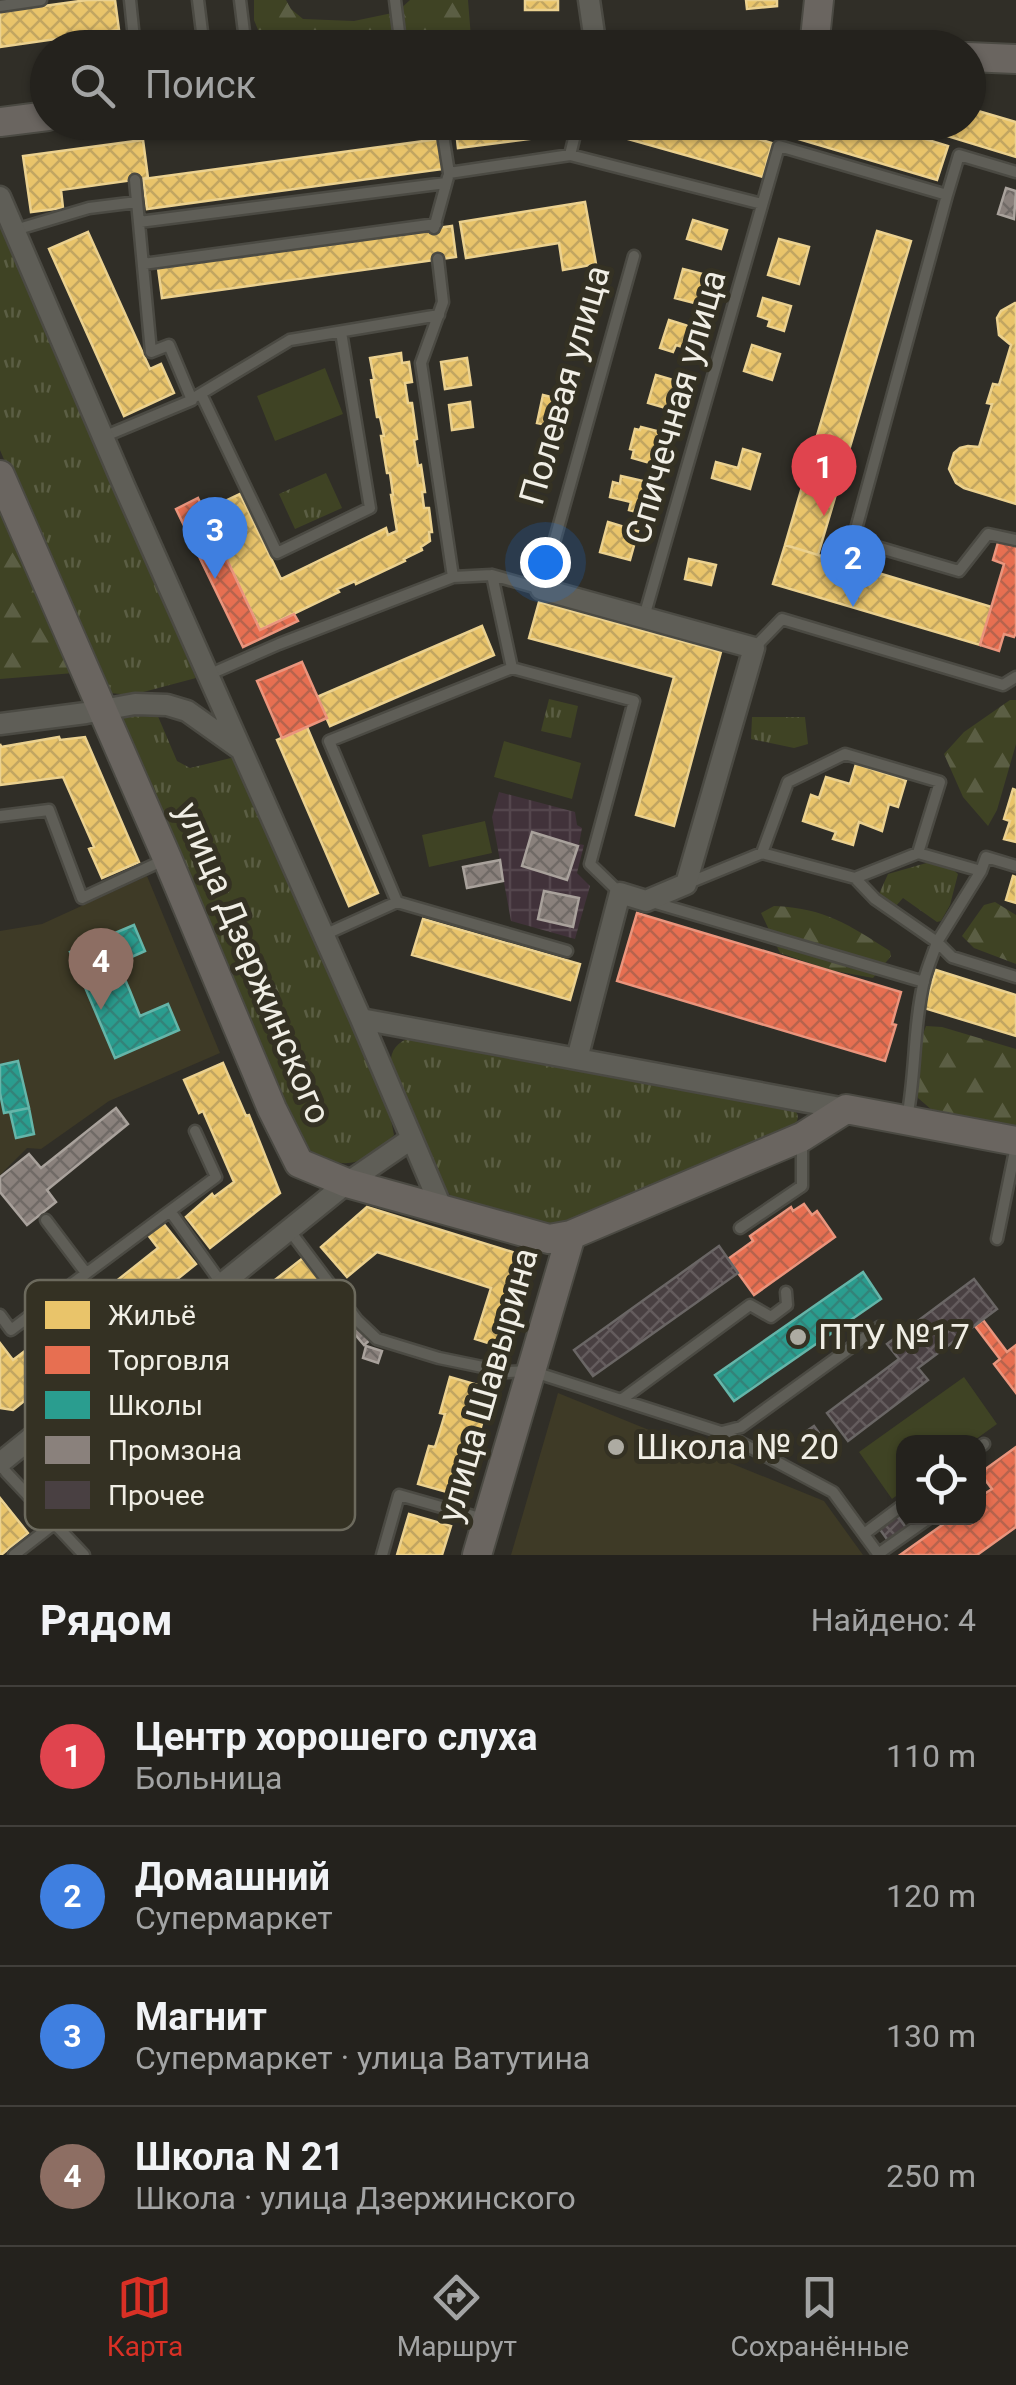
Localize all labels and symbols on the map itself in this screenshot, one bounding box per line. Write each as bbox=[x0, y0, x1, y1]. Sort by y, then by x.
street label: Полевая улица bbox=[511, 261, 619, 509]
street label: Спичечная улица bbox=[617, 265, 735, 549]
pin: 1 bbox=[792, 434, 856, 516]
pin: 3 bbox=[182, 496, 248, 579]
pin: 2 bbox=[820, 524, 886, 607]
your location bbox=[520, 537, 571, 588]
street label: улица Дзержинского bbox=[167, 796, 339, 1130]
pin: 4 bbox=[68, 928, 134, 1010]
street label: улица Шавырина bbox=[429, 1243, 547, 1527]
legend bbox=[25, 1280, 355, 1530]
text: Жильё bbox=[108, 1299, 196, 1332]
place label: ПТУ №17 bbox=[818, 1317, 970, 1358]
marker: ПТУ №17 bbox=[787, 1326, 809, 1348]
text: Торговля bbox=[108, 1344, 230, 1377]
text: Школы bbox=[108, 1389, 203, 1422]
place label: Школа № 20 bbox=[636, 1427, 839, 1468]
text: Промзона bbox=[108, 1434, 242, 1467]
marker: Школа № 20 bbox=[605, 1436, 627, 1458]
text: Прочее bbox=[108, 1479, 205, 1512]

